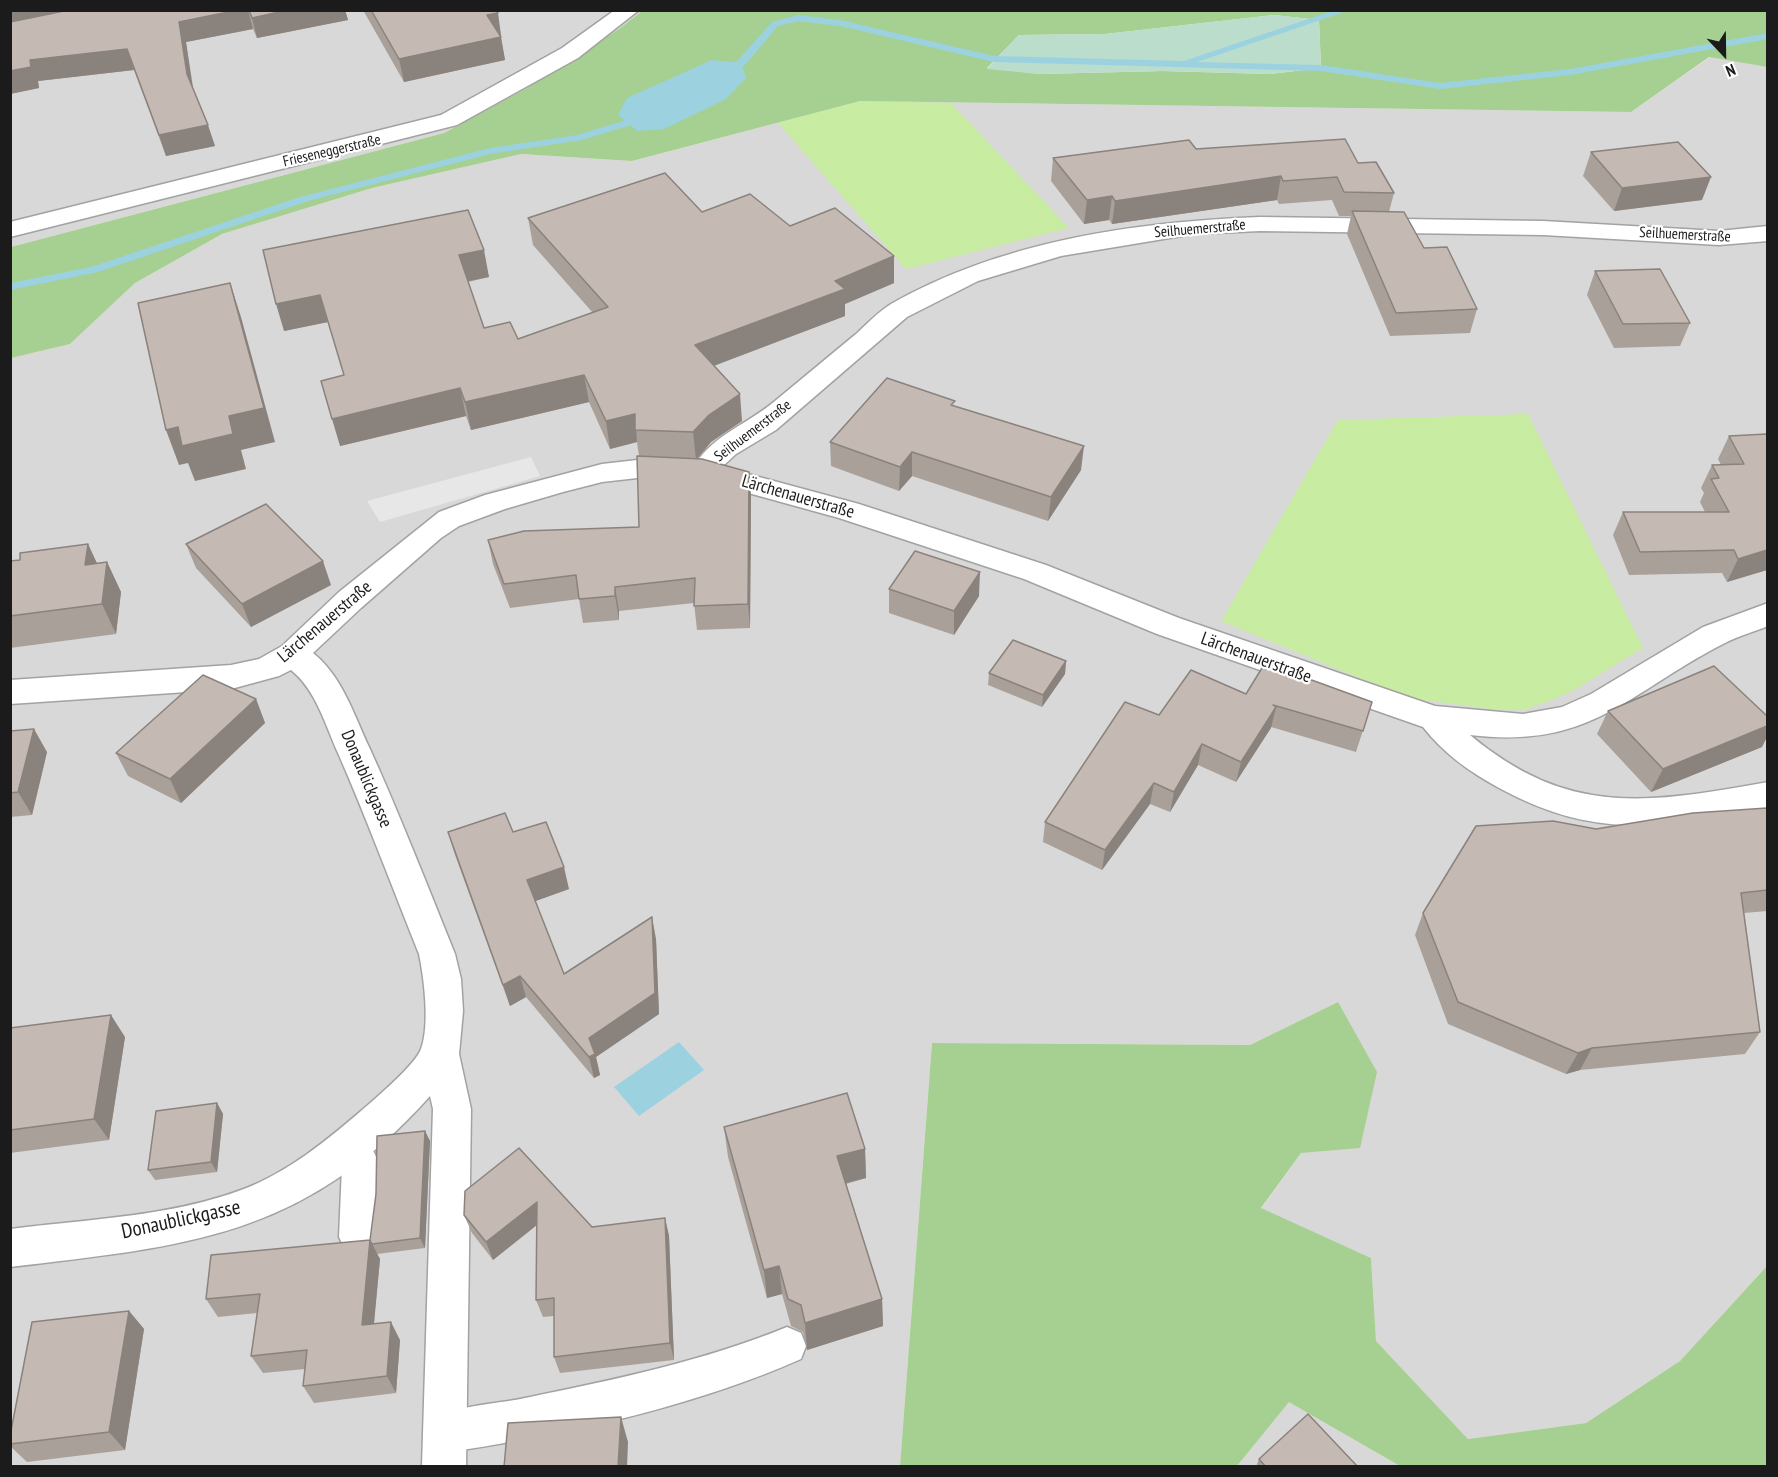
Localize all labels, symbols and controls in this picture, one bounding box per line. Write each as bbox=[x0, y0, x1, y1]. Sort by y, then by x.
north arrow bbox=[1694, 24, 1754, 84]
text: N bbox=[1723, 60, 1739, 82]
street label: Frieseneggerstraße bbox=[281, 131, 383, 171]
street label: Seilhuemerstraße bbox=[1154, 216, 1246, 242]
street label: Seilhuemerstraße bbox=[1639, 224, 1731, 246]
street label: Seilhuemerstraße bbox=[711, 396, 795, 466]
street label: Lärchenauerstraße bbox=[739, 471, 857, 523]
street label: Lärchenauerstraße bbox=[274, 576, 376, 668]
street label: Lärchenauerstraße bbox=[1198, 628, 1314, 688]
street label: Donaublickgasse bbox=[336, 727, 396, 831]
street label: Donaublickgasse bbox=[119, 1195, 243, 1245]

